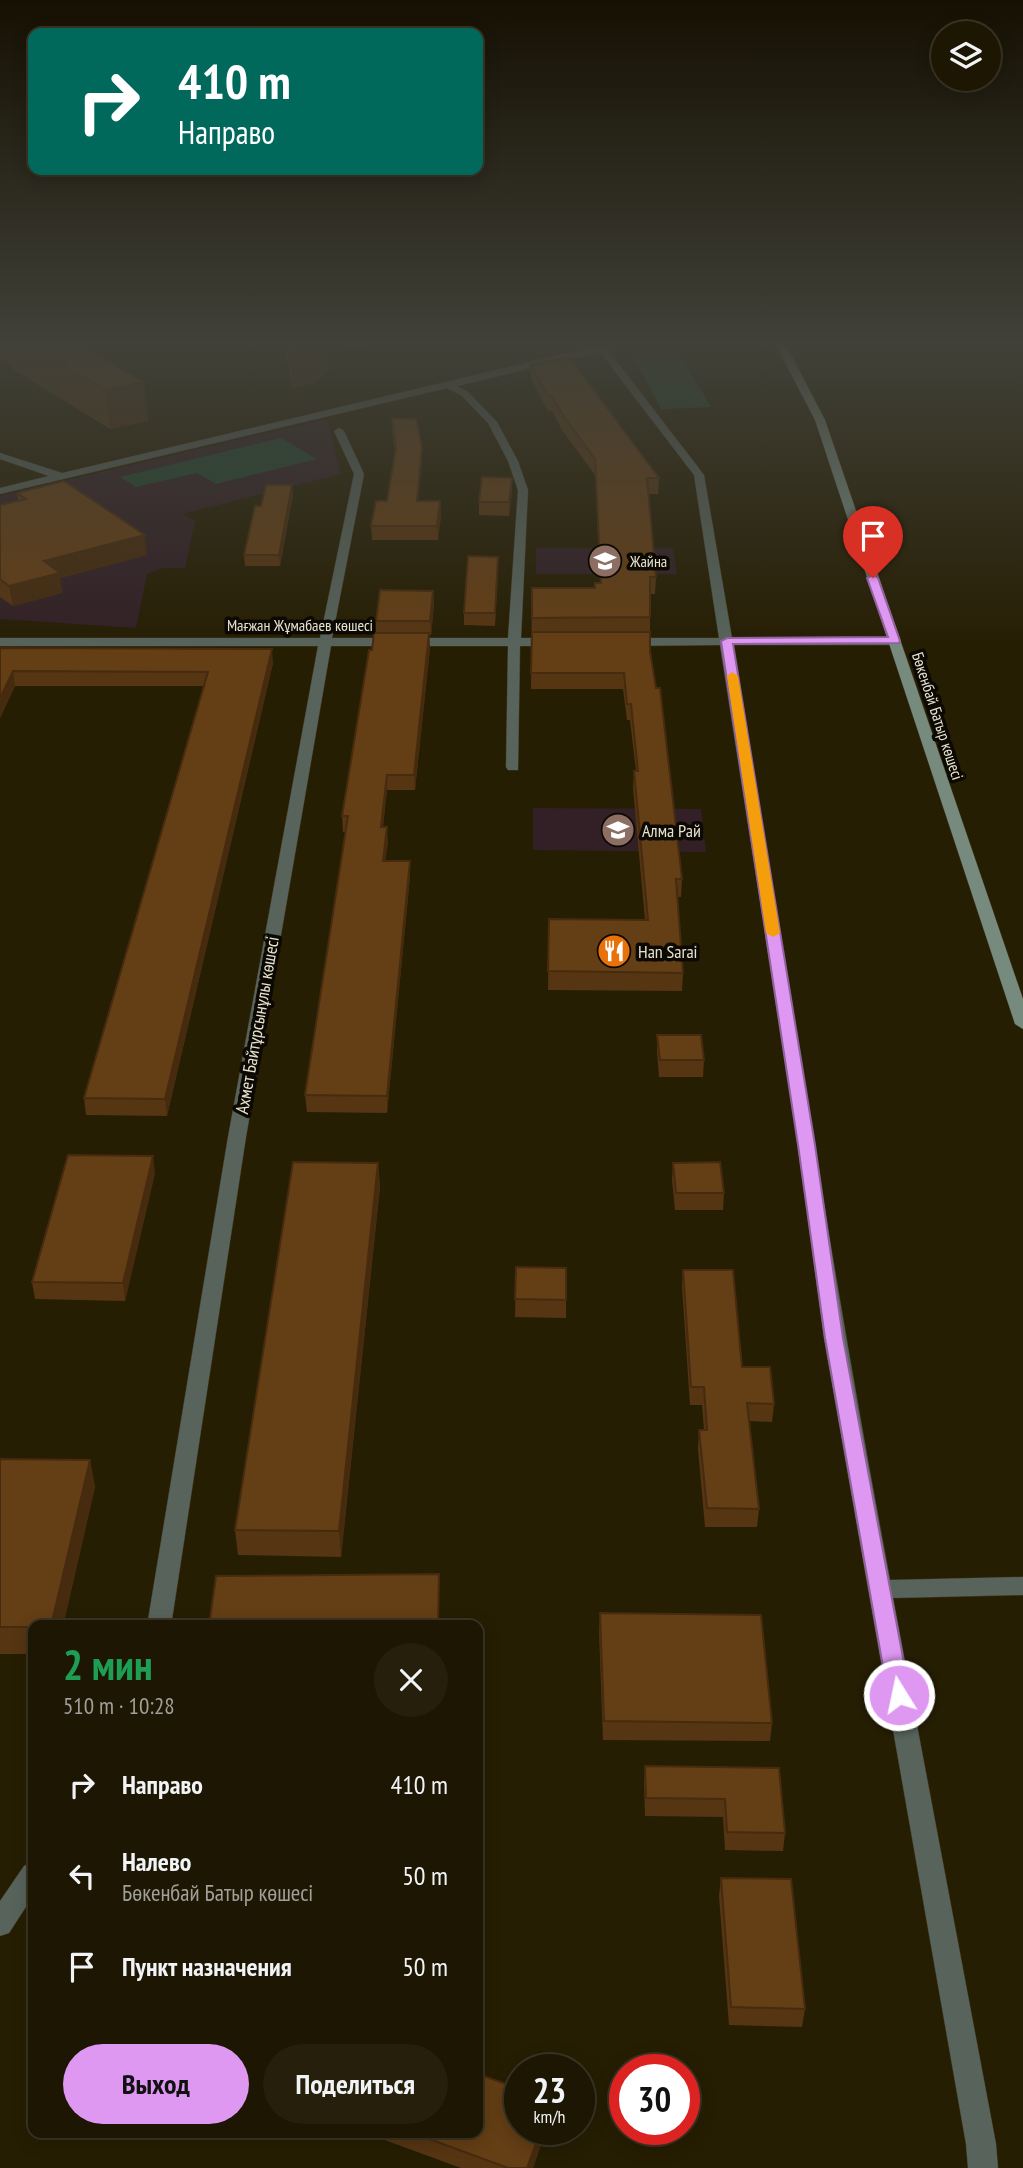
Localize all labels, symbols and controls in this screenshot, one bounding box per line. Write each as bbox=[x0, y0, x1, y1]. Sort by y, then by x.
map controls bbox=[931, 21, 1001, 91]
button: layers bbox=[931, 21, 1001, 91]
text: 410 m bbox=[178, 49, 291, 113]
icon: right bbox=[63, 56, 154, 147]
text: Направо bbox=[178, 111, 275, 153]
pin bbox=[843, 506, 903, 578]
icon: arrive bbox=[854, 517, 892, 555]
school or university icon: Жайна bbox=[586, 542, 624, 580]
place label: Жайна bbox=[629, 551, 667, 571]
street label: Мағжан Жұмабаев көшесі bbox=[227, 615, 373, 635]
street label: Бөкенбай Батыр көшесі bbox=[908, 650, 968, 782]
school or university icon: Алма Рай bbox=[599, 811, 637, 849]
place label: Алма Рай bbox=[642, 819, 701, 842]
restaurant icon: Han Sarai bbox=[595, 932, 633, 970]
street label: Ахмет Байтұрсынұлы көшесі bbox=[230, 934, 284, 1116]
place label: Han Sarai bbox=[638, 940, 698, 963]
text: 2 мин bbox=[63, 1637, 153, 1692]
button: close bbox=[374, 1643, 448, 1717]
position arrow bbox=[862, 1658, 936, 1732]
text: 510 m · 10:28 bbox=[63, 1691, 175, 1720]
icon: right bbox=[63, 1766, 101, 1804]
text: Направо bbox=[122, 1768, 203, 1801]
text: 410 m bbox=[390, 1768, 448, 1801]
text: Налево bbox=[122, 1845, 191, 1878]
icon: left bbox=[63, 1857, 101, 1895]
text: 50 m bbox=[402, 1859, 448, 1892]
text: Бөкенбай Батыр көшесі bbox=[122, 1878, 313, 1907]
icon: arrive bbox=[63, 1948, 101, 1986]
text: Пункт назначения bbox=[122, 1950, 292, 1983]
text: 50 m bbox=[402, 1950, 448, 1983]
button: Выход bbox=[63, 2044, 249, 2124]
button: Поделиться bbox=[263, 2044, 448, 2124]
speed limit sign: 30 bbox=[609, 2054, 700, 2145]
text: 23 bbox=[533, 2067, 566, 2113]
text: km/h bbox=[534, 2105, 565, 2128]

